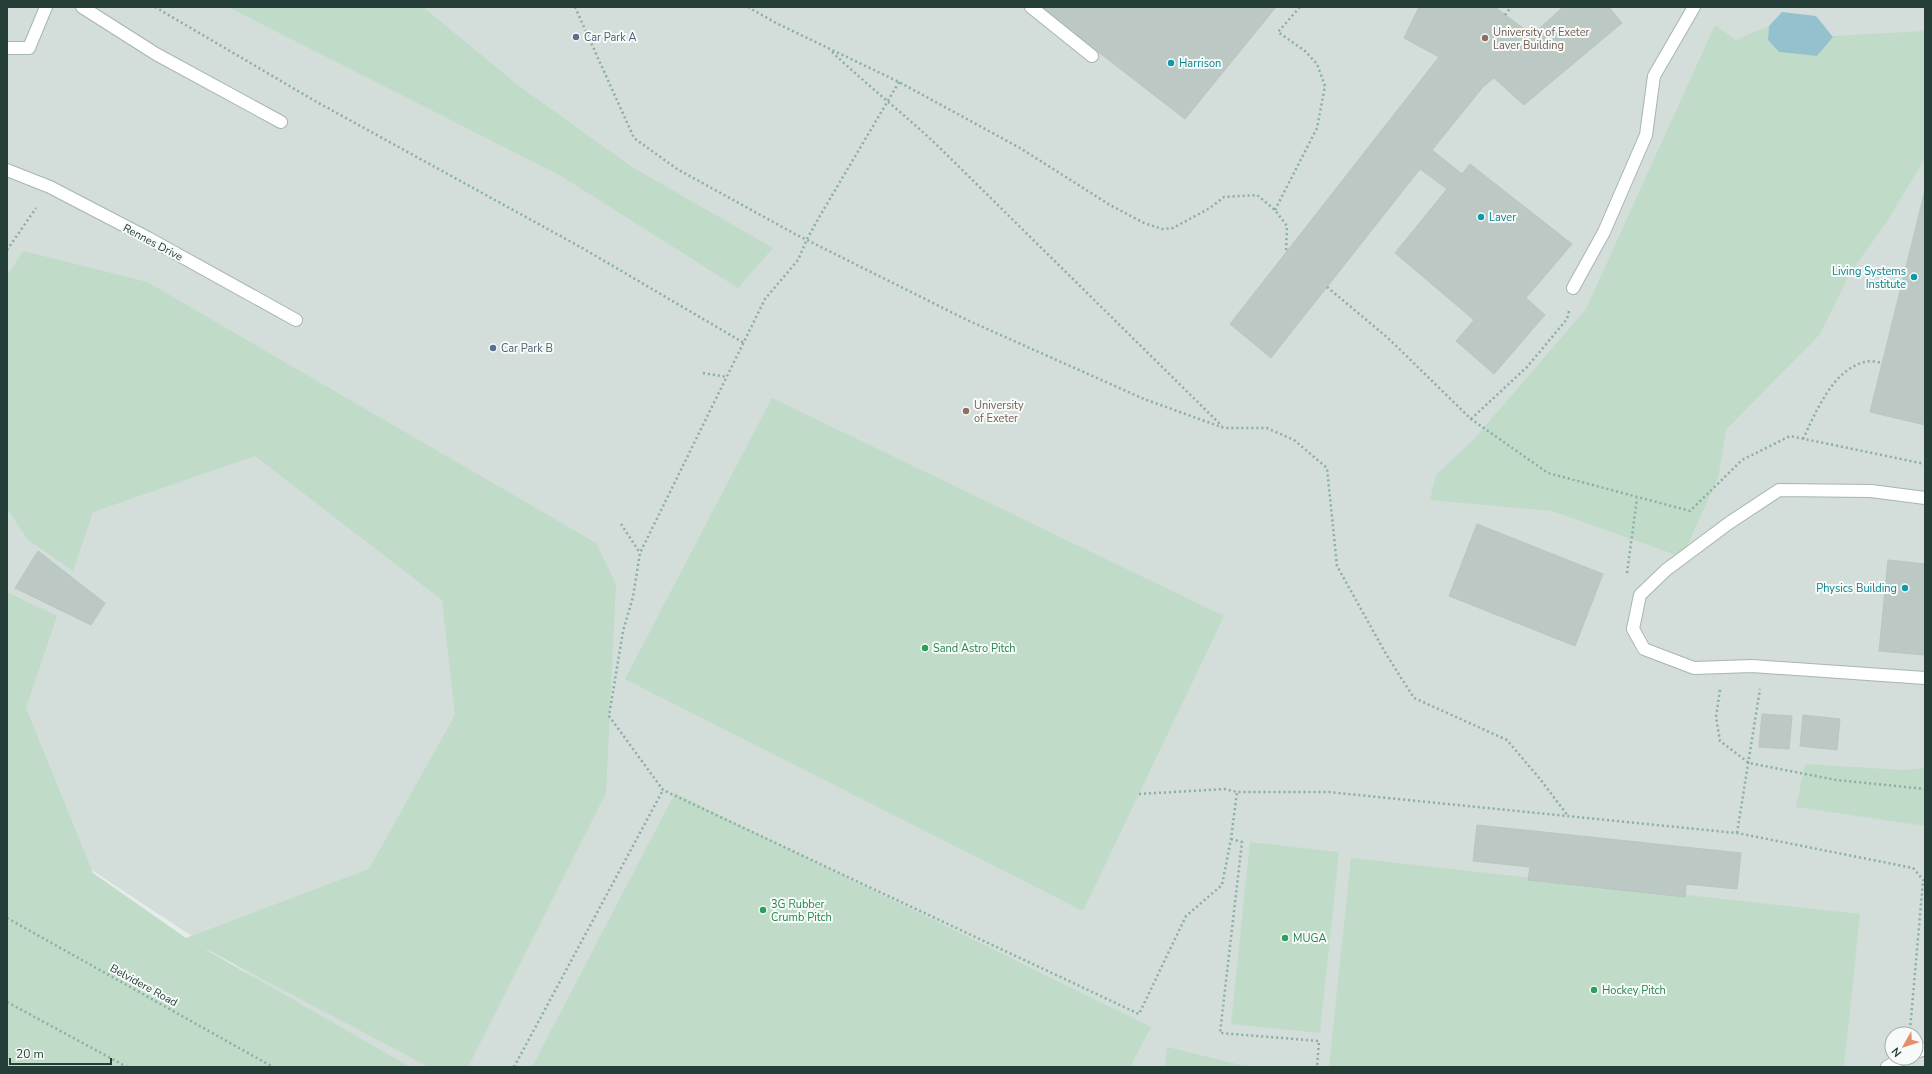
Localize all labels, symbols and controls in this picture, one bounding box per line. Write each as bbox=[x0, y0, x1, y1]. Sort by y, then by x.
place label: University of Exeter Laver Building bbox=[1493, 25, 1589, 53]
place label: Car Park A bbox=[584, 30, 637, 45]
marker: Car Park A bbox=[571, 32, 581, 42]
marker: University of Exeter Laver Building bbox=[1480, 33, 1490, 43]
place label: Harrison bbox=[1179, 56, 1221, 71]
marker: Harrison bbox=[1166, 58, 1176, 68]
place label: Laver bbox=[1489, 210, 1516, 225]
marker: Laver bbox=[1476, 212, 1486, 222]
street label: Rennes Drive bbox=[120, 220, 185, 265]
place label: Living Systems Institute bbox=[1832, 264, 1906, 292]
marker: Living Systems Institute bbox=[1909, 272, 1919, 282]
place label: Car Park B bbox=[501, 341, 553, 356]
marker: Car Park B bbox=[488, 343, 498, 353]
place label: University of Exeter bbox=[974, 398, 1024, 426]
marker: University of Exeter bbox=[961, 406, 971, 416]
place label: Physics Building bbox=[1816, 581, 1897, 596]
marker: Physics Building bbox=[1900, 583, 1910, 593]
place label: Sand Astro Pitch bbox=[933, 641, 1016, 656]
marker: Sand Astro Pitch bbox=[920, 643, 930, 653]
place label: 3G Rubber Crumb Pitch bbox=[771, 897, 832, 925]
marker: 3G Rubber Crumb Pitch bbox=[758, 905, 768, 915]
place label: MUGA bbox=[1293, 931, 1326, 946]
marker: MUGA bbox=[1280, 933, 1290, 943]
street label: Belvidere Road bbox=[107, 961, 180, 1010]
place label: Hockey Pitch bbox=[1602, 983, 1666, 998]
marker: Hockey Pitch bbox=[1589, 985, 1599, 995]
north arrow bbox=[1884, 1026, 1924, 1066]
scale bar bbox=[10, 1040, 111, 1066]
text: N bbox=[1888, 1044, 1905, 1060]
text: 20 m bbox=[16, 1046, 44, 1062]

